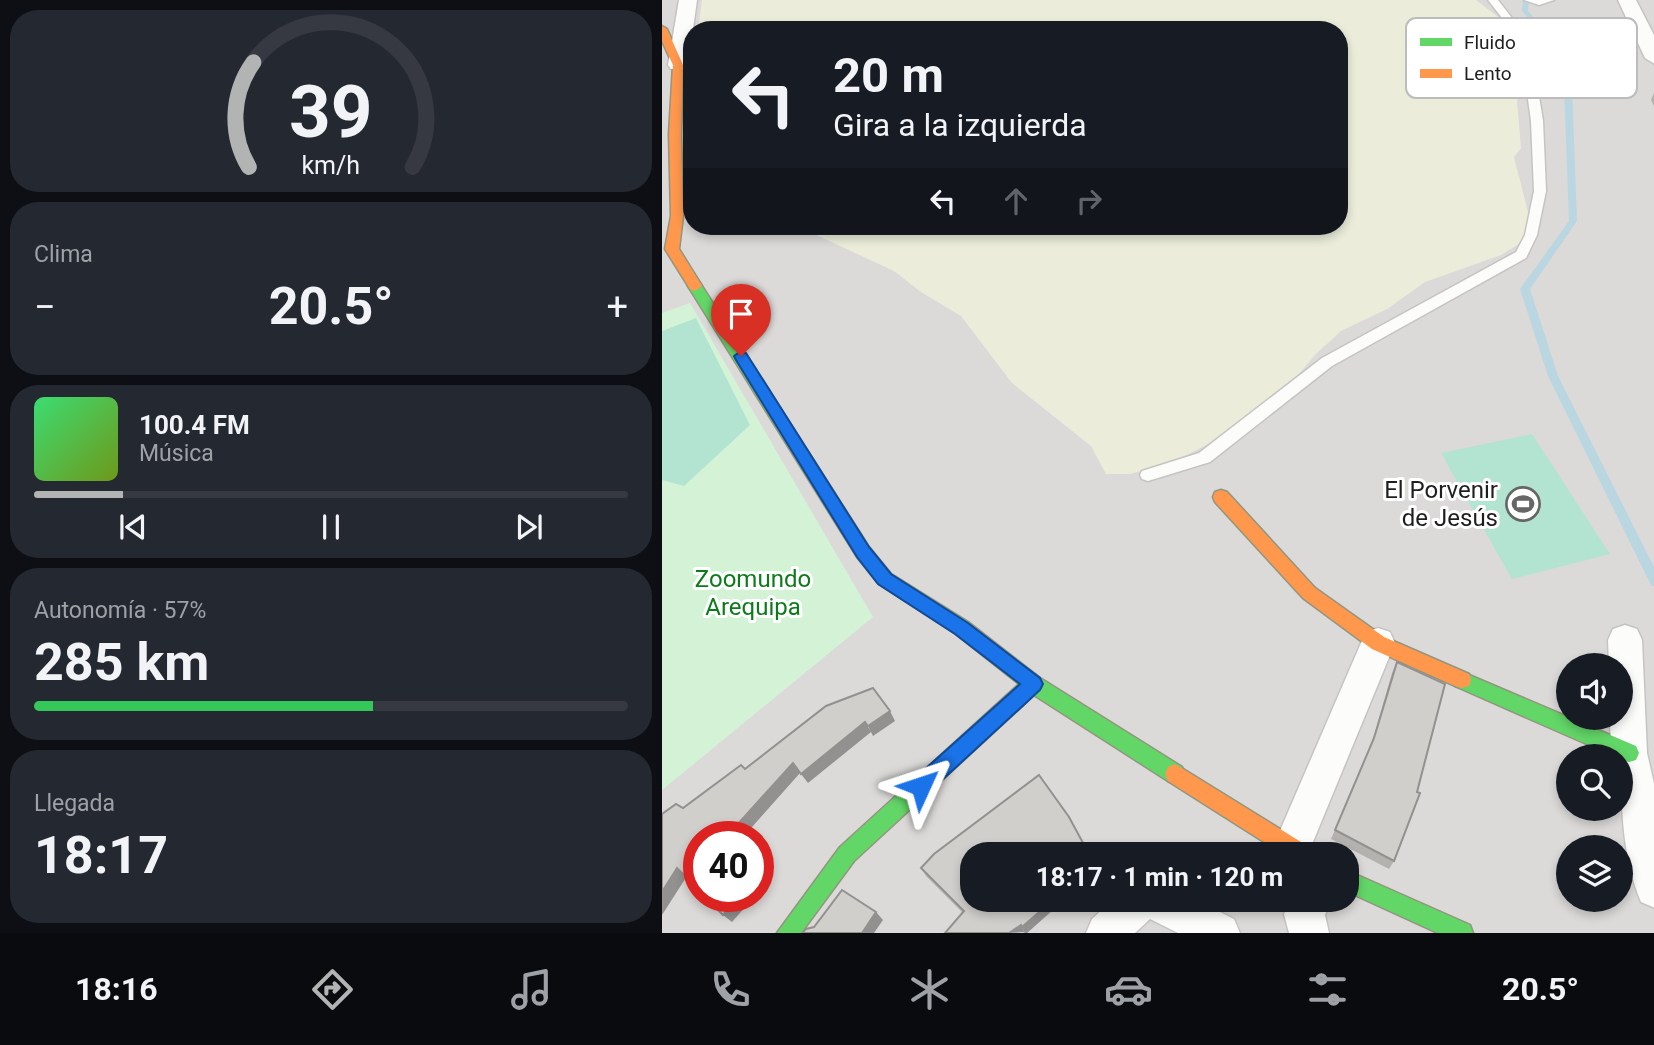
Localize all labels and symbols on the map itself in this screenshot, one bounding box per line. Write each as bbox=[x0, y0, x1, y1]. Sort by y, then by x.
legend bbox=[1406, 18, 1637, 98]
text: Fluido bbox=[1464, 31, 1516, 54]
text: Lento bbox=[1464, 62, 1512, 85]
pin bbox=[711, 284, 771, 356]
place label: El Porvenir de Jesús bbox=[1384, 476, 1498, 532]
sports icon: El Porvenir de Jesús bbox=[1504, 485, 1542, 523]
park label: Zoomundo Arequipa bbox=[695, 565, 811, 621]
position arrow bbox=[884, 749, 958, 823]
speed limit sign: 40 bbox=[683, 821, 774, 912]

